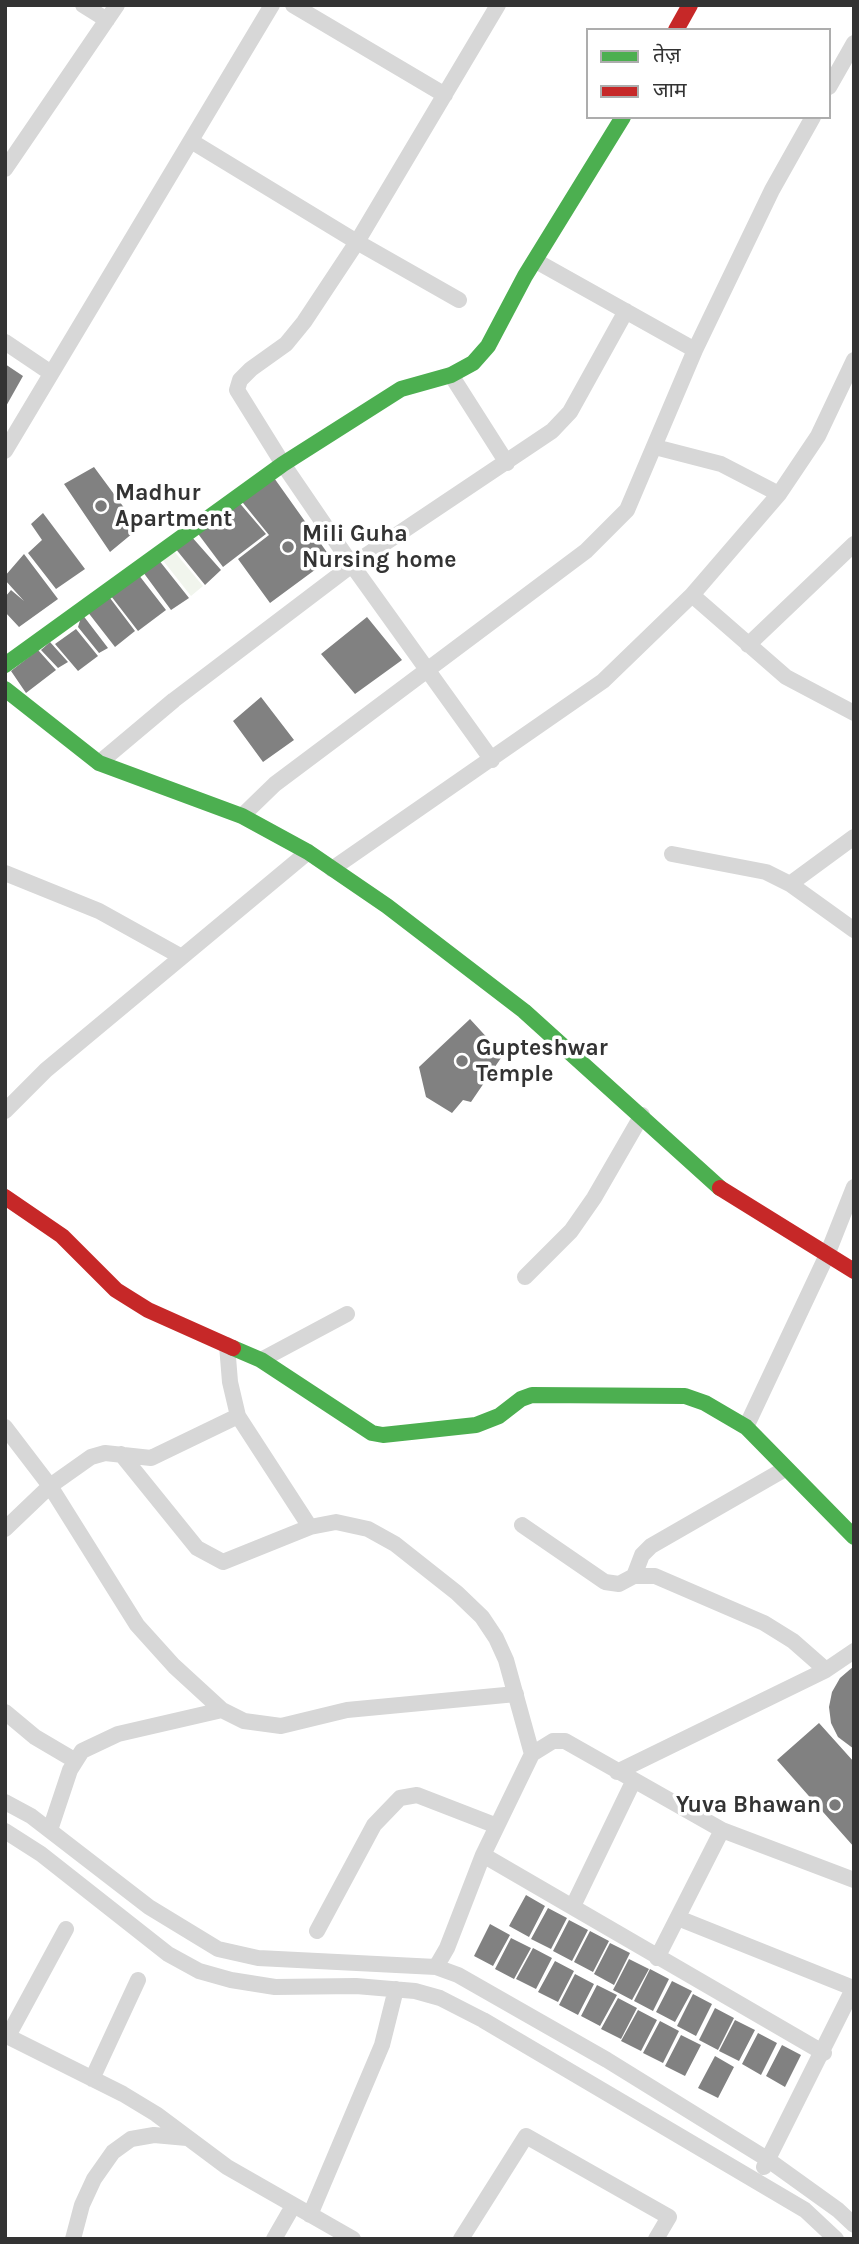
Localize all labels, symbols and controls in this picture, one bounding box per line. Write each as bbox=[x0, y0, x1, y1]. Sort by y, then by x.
legend bbox=[586, 28, 831, 119]
text: तेज़ bbox=[653, 43, 681, 67]
text: जाम bbox=[653, 78, 687, 102]
place label: Madhur Apartment bbox=[115, 479, 232, 533]
marker: Madhur Apartment bbox=[93, 498, 109, 514]
place label: Mili Guha Nursing home bbox=[302, 520, 457, 574]
marker: Mili Guha Nursing home bbox=[280, 539, 296, 555]
place label: Gupteshwar Temple bbox=[476, 1034, 608, 1088]
marker: Gupteshwar Temple bbox=[454, 1053, 470, 1069]
place label: Yuva Bhawan bbox=[676, 1791, 821, 1819]
marker: Yuva Bhawan bbox=[827, 1797, 843, 1813]

